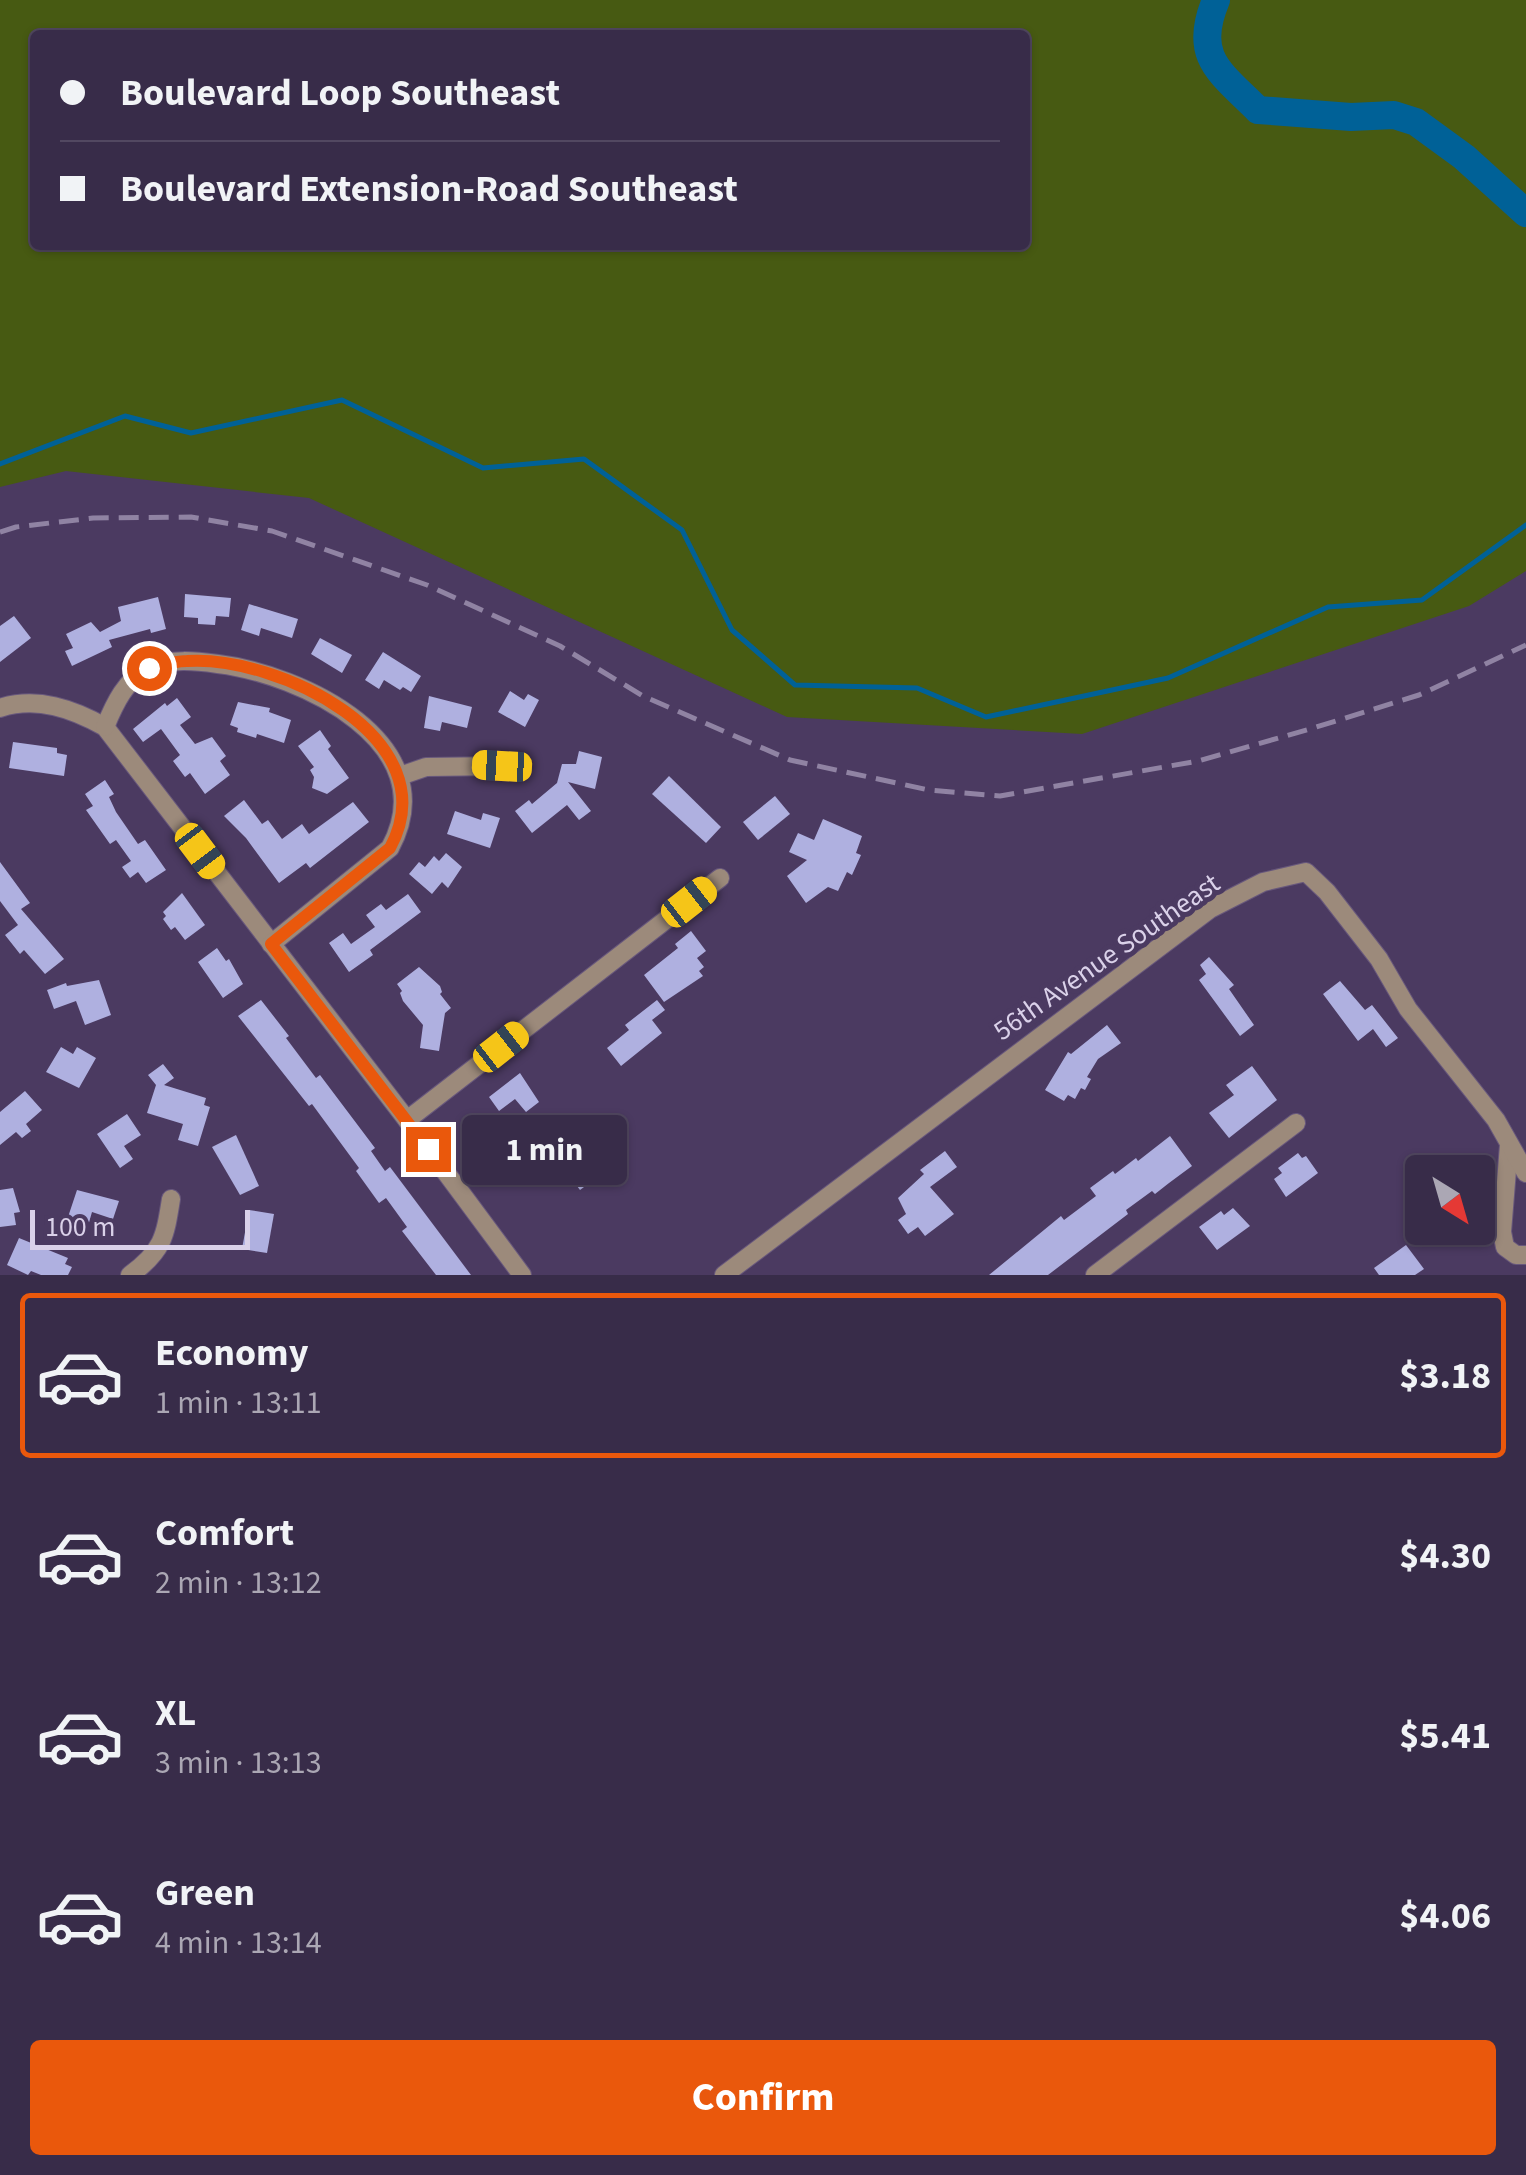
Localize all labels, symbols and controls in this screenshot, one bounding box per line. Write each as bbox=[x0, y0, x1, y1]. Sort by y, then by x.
text: Boulevard Loop Southeast bbox=[120, 66, 560, 120]
text: Boulevard Extension-Road Southeast bbox=[120, 162, 738, 216]
route start bbox=[127, 646, 172, 691]
car bbox=[471, 749, 533, 783]
car bbox=[170, 818, 230, 884]
street label: 56th Avenue Southeast bbox=[985, 863, 1228, 1050]
car bbox=[656, 872, 722, 932]
car bbox=[468, 1017, 534, 1077]
callout: 1 min bbox=[463, 1114, 628, 1184]
route end bbox=[406, 1127, 451, 1172]
text: 1 min bbox=[506, 1127, 583, 1173]
north arrow bbox=[1405, 1155, 1495, 1245]
map controls bbox=[1405, 1155, 1495, 1245]
scale bar bbox=[30, 1205, 250, 1250]
text: 100 m bbox=[45, 1207, 116, 1247]
text: Economy bbox=[155, 1326, 308, 1380]
icon: car bbox=[35, 1331, 125, 1421]
text: $3.18 bbox=[1399, 1349, 1491, 1403]
text: 1 min · 13:11 bbox=[155, 1380, 322, 1426]
text: Comfort bbox=[155, 1506, 294, 1560]
icon: car bbox=[35, 1511, 125, 1601]
text: $4.30 bbox=[1399, 1529, 1491, 1583]
text: 2 min · 13:12 bbox=[155, 1560, 322, 1606]
text: XL bbox=[155, 1686, 196, 1740]
icon: car bbox=[35, 1691, 125, 1781]
text: $5.41 bbox=[1399, 1709, 1491, 1763]
text: 3 min · 13:13 bbox=[155, 1740, 322, 1786]
text: Green bbox=[155, 1866, 255, 1920]
icon: car bbox=[35, 1871, 125, 1961]
text: $4.06 bbox=[1399, 1889, 1491, 1943]
text: 4 min · 13:14 bbox=[155, 1920, 322, 1966]
button: Confirm bbox=[30, 2040, 1496, 2155]

